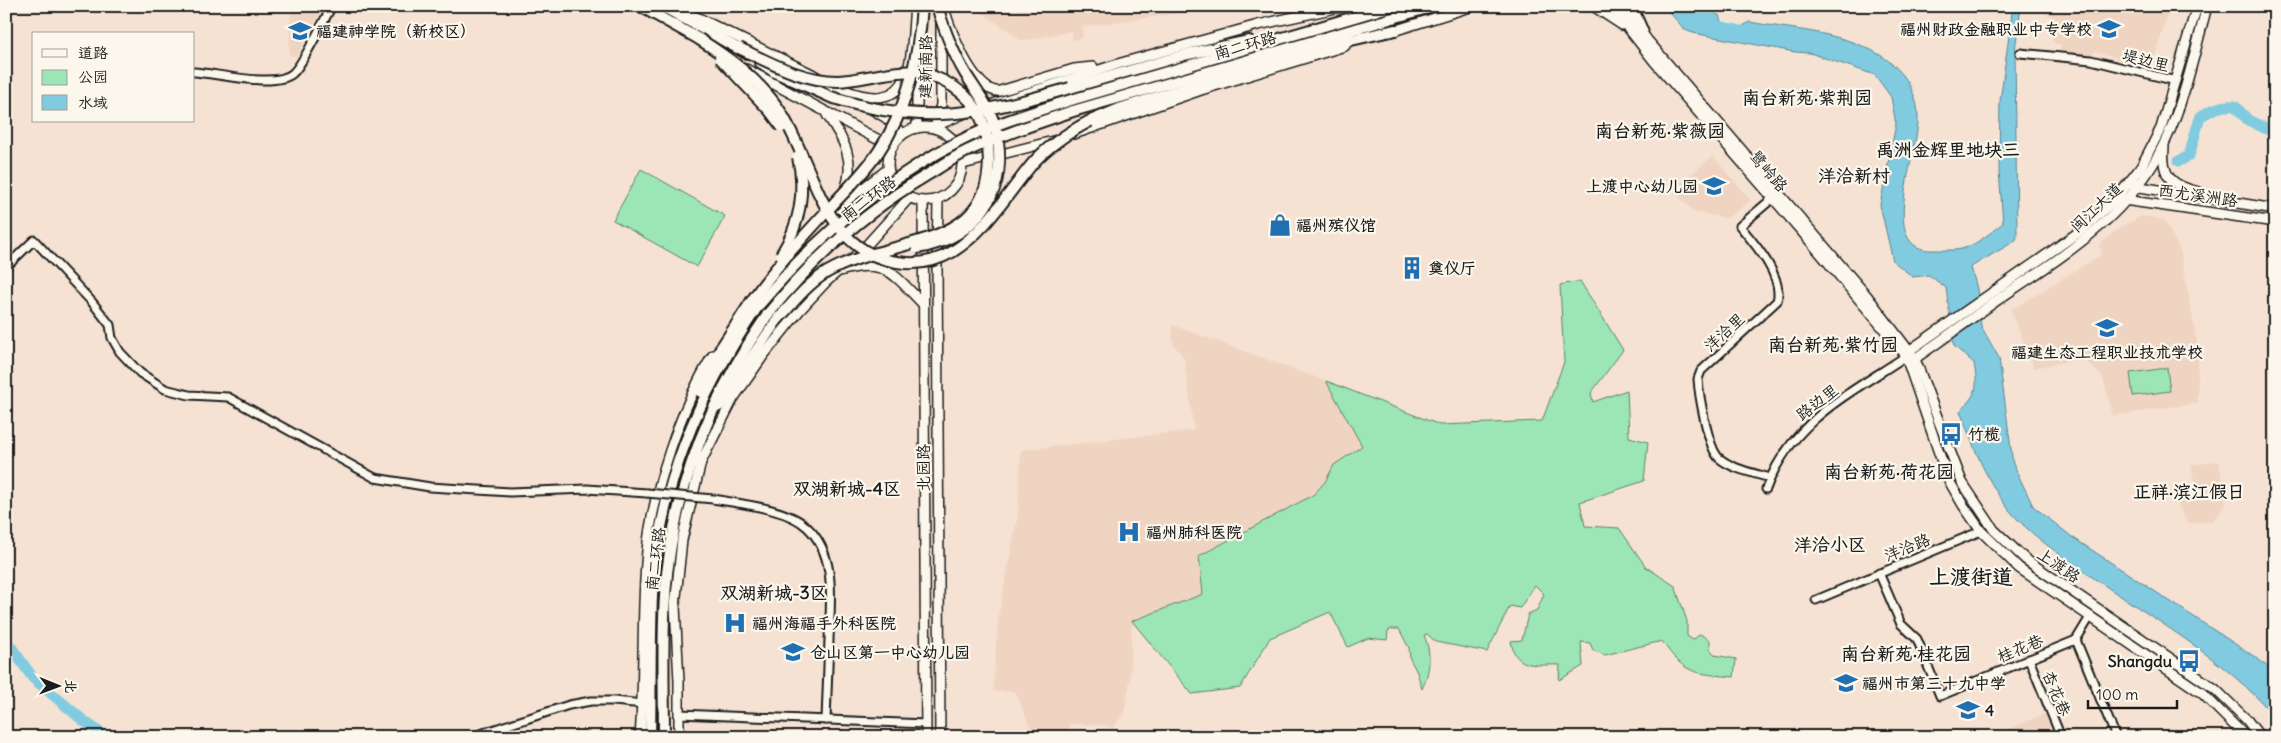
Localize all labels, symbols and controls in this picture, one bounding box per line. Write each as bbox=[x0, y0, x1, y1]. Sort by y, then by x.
school or university icon: 福州财政金融职业中专学校 bbox=[2096, 16, 2122, 42]
school or university icon: 福建神学院（新校区） bbox=[287, 18, 313, 44]
place label: 福州财政金融职业中专学校 bbox=[1900, 19, 2092, 39]
place label: 福建神学院（新校区） bbox=[316, 21, 476, 41]
street label: 南二环路 bbox=[1211, 27, 1279, 63]
legend bbox=[32, 32, 195, 122]
street label: 建新南路 bbox=[914, 35, 936, 99]
text: 道路 bbox=[78, 43, 108, 62]
street label: 堤边里 bbox=[2120, 44, 2172, 76]
text: 公园 bbox=[78, 67, 108, 86]
district label: 南台新苑·紫荆园 bbox=[1742, 86, 1872, 109]
text: 水域 bbox=[78, 93, 108, 112]
district label: 南台新苑·紫薇园 bbox=[1595, 119, 1725, 142]
district label: 禹洲金辉里地块三 bbox=[1876, 138, 2020, 161]
street label: 鹭岭路 bbox=[1746, 146, 1792, 196]
district label: 洋洽新村 bbox=[1818, 164, 1890, 187]
street label: 南二环路 bbox=[836, 171, 900, 225]
school or university icon: 上渡中心幼儿园 bbox=[1701, 173, 1727, 199]
place label: 上渡中心幼儿园 bbox=[1586, 176, 1698, 196]
street label: 闽江大道 bbox=[2066, 178, 2126, 236]
street label: 西尤溪洲路 bbox=[2157, 180, 2239, 210]
shop icon: 福州殡仪馆 bbox=[1267, 212, 1293, 238]
place label: 福州殡仪馆 bbox=[1296, 215, 1376, 235]
building icon: 奠仪厅 bbox=[1399, 255, 1425, 281]
place label: 奠仪厅 bbox=[1428, 258, 1476, 278]
street label: 洋洽里 bbox=[1699, 309, 1749, 355]
school or university icon: 福建生态工程职业技术学校 bbox=[2094, 315, 2120, 341]
district label: 南台新苑·紫竹园 bbox=[1768, 333, 1898, 356]
place label: 福建生态工程职业技术学校 bbox=[2011, 342, 2203, 362]
street label: 路边里 bbox=[1792, 380, 1842, 424]
bus stop icon: 竹榄 bbox=[1938, 421, 1964, 447]
place label: 竹榄 bbox=[1968, 424, 2000, 444]
street label: 北园路 bbox=[913, 444, 933, 492]
district label: 南台新苑·荷花园 bbox=[1824, 460, 1954, 483]
district label: 双湖新城-4区 bbox=[793, 477, 901, 500]
district label: 正祥·滨江假日 bbox=[2133, 480, 2245, 503]
hospital icon: 福州肺科医院 bbox=[1116, 519, 1142, 545]
place label: 福州肺科医院 bbox=[1146, 522, 1242, 542]
street label: 南二环路 bbox=[641, 526, 669, 592]
street label: 洋洽路 bbox=[1881, 529, 1933, 565]
district label: 洋洽小区 bbox=[1794, 533, 1866, 556]
street label: 上渡路 bbox=[2034, 543, 2084, 587]
district label: 上渡街道 bbox=[1929, 563, 2013, 590]
district label: 双湖新城-3区 bbox=[720, 581, 828, 604]
hospital icon: 福州海福手外科医院 bbox=[722, 610, 748, 636]
place label: 福州海福手外科医院 bbox=[752, 613, 896, 633]
street label: 桂花巷 bbox=[1994, 630, 2046, 666]
school or university icon: 仓山区第一中心幼儿园 bbox=[780, 639, 806, 665]
place label: 仓山区第一中心幼儿园 bbox=[810, 642, 970, 662]
district label: 南台新苑·桂花园 bbox=[1841, 642, 1971, 665]
bus stop icon: Shangdu bbox=[2176, 648, 2202, 674]
place label: Shangdu bbox=[2108, 651, 2173, 672]
north arrow bbox=[32, 660, 82, 710]
street label: 杏花巷 bbox=[2038, 667, 2076, 719]
school or university icon: 福州市第三十九中学 bbox=[1833, 670, 1859, 696]
place label: 福州市第三十九中学 bbox=[1862, 673, 2006, 693]
scale bar bbox=[2088, 678, 2177, 710]
text: 北 bbox=[62, 679, 80, 693]
text: 100 m bbox=[2096, 685, 2138, 704]
school or university icon: 4 bbox=[1955, 697, 1981, 723]
place label: 4 bbox=[1985, 700, 1994, 720]

